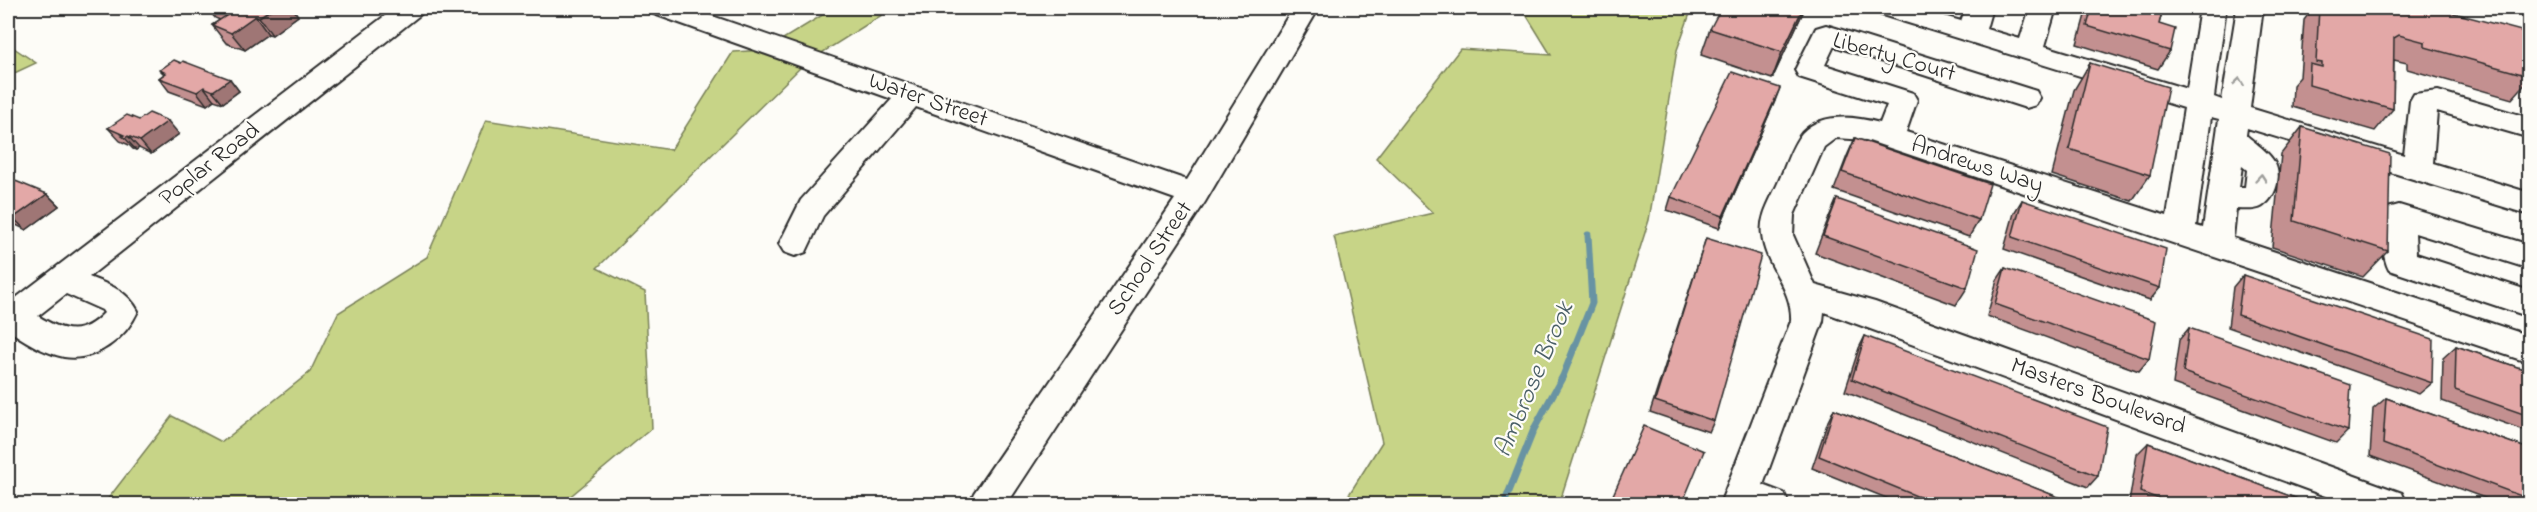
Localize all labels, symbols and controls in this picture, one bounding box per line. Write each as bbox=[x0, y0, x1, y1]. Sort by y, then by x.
street label: Liberty Court bbox=[1828, 24, 1960, 93]
street label: Water Street bbox=[864, 64, 992, 138]
one-way arrow bbox=[2233, 78, 2245, 87]
street label: Poplar Road bbox=[152, 114, 268, 216]
street label: Andrews Way bbox=[1906, 128, 2048, 205]
one-way arrow bbox=[2254, 173, 2267, 182]
street label: School Street bbox=[1100, 194, 1202, 324]
water label: Ambrose Brook bbox=[1485, 295, 1586, 464]
street label: Masters Boulevard bbox=[2005, 349, 2191, 445]

